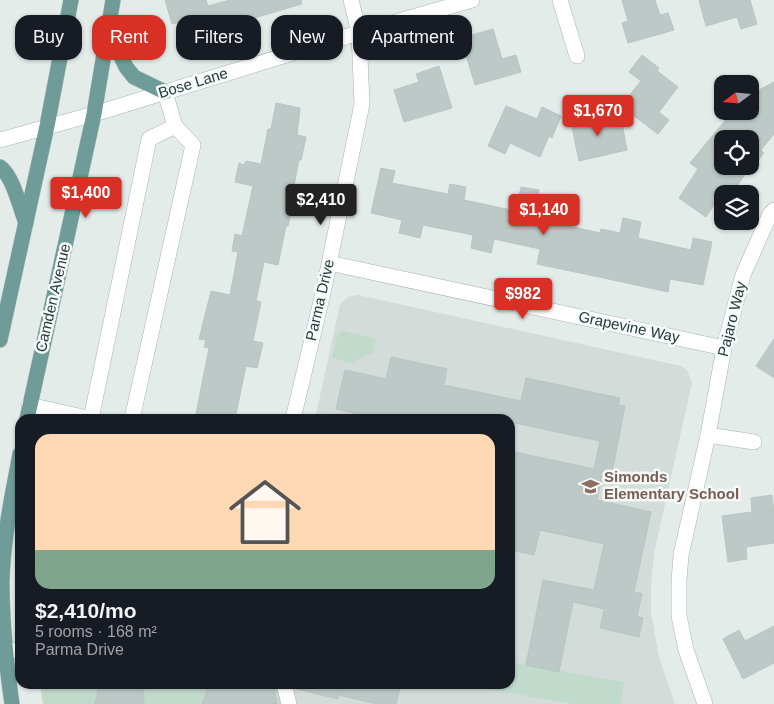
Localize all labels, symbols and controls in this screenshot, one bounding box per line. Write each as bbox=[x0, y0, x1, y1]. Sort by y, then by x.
chip: Buy bbox=[15, 15, 82, 60]
chip: Rent bbox=[92, 15, 166, 60]
chip: Filters bbox=[176, 15, 261, 60]
chip: New bbox=[271, 15, 343, 60]
chip: Apartment bbox=[353, 15, 472, 60]
street label: Bose Lane bbox=[156, 64, 230, 101]
north arrow bbox=[714, 75, 759, 120]
map controls bbox=[714, 75, 759, 230]
pin: $1,670 bbox=[557, 94, 639, 137]
text: $1,670 bbox=[574, 102, 622, 119]
button: locate bbox=[714, 130, 759, 175]
pin: $1,400 bbox=[45, 176, 127, 219]
text: $1,400 bbox=[62, 184, 110, 201]
pin: $2,410 bbox=[280, 184, 362, 226]
button: layers bbox=[714, 185, 759, 230]
text: $2,410 bbox=[297, 191, 345, 208]
pin: $1,140 bbox=[503, 194, 585, 236]
text: $1,140 bbox=[520, 201, 568, 218]
street label: Camden Avenue bbox=[32, 242, 73, 354]
street label: Parma Drive bbox=[302, 257, 337, 342]
pin: $982 bbox=[493, 278, 553, 320]
street label: Pajaro Way bbox=[714, 279, 749, 358]
text: $982 bbox=[505, 285, 541, 302]
street label: Grapevine Way bbox=[577, 308, 682, 346]
icon: home bbox=[220, 467, 310, 557]
place label: Simonds Elementary School bbox=[604, 468, 739, 502]
school or university icon: Simonds Elementary School bbox=[580, 476, 600, 496]
text: $2,410/mo bbox=[35, 599, 137, 622]
text: 5 rooms · 168 m² bbox=[35, 623, 157, 640]
text: Parma Drive bbox=[35, 641, 124, 658]

